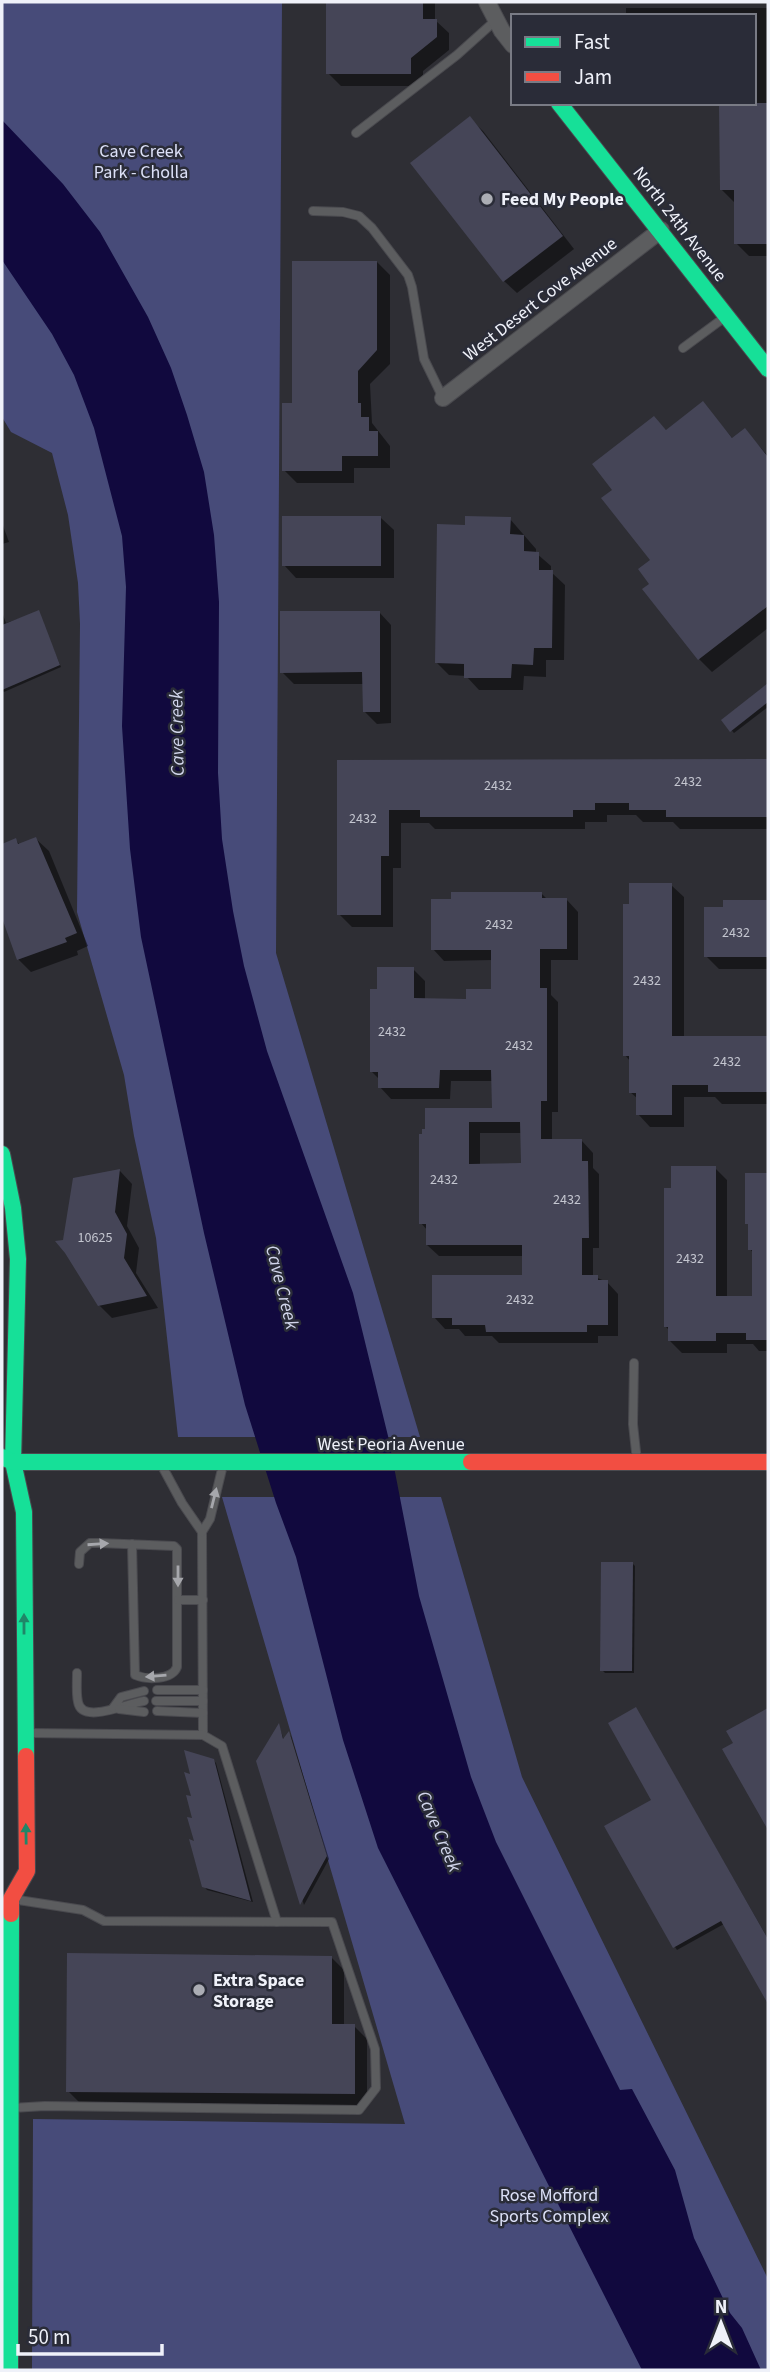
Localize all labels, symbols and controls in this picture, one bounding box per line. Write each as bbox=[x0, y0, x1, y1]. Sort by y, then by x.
legend bbox=[511, 14, 756, 105]
text: Fast bbox=[574, 27, 610, 57]
text: Jam bbox=[574, 62, 612, 92]
park label: Cave Creek Park - Cholla bbox=[94, 139, 188, 185]
street label: North 24th Avenue bbox=[627, 161, 733, 287]
place label: Feed My People bbox=[501, 187, 624, 212]
marker: Feed My People bbox=[479, 191, 495, 207]
street label: West Desert Cove Avenue bbox=[458, 231, 622, 367]
water label: Cave Creek bbox=[163, 689, 192, 776]
house number: 2432 bbox=[674, 772, 702, 792]
house number: 2432 bbox=[484, 776, 512, 796]
house number: 2432 bbox=[349, 809, 377, 829]
house number: 2432 bbox=[485, 915, 513, 935]
house number: 2432 bbox=[722, 923, 750, 943]
house number: 2432 bbox=[633, 971, 661, 991]
house number: 2432 bbox=[378, 1022, 406, 1042]
house number: 2432 bbox=[505, 1036, 533, 1056]
house number: 2432 bbox=[713, 1052, 741, 1072]
house number: 2432 bbox=[430, 1170, 458, 1190]
house number: 2432 bbox=[553, 1190, 581, 1210]
house number: 10625 bbox=[78, 1228, 112, 1248]
water label: Cave Creek bbox=[258, 1242, 305, 1333]
house number: 2432 bbox=[676, 1249, 704, 1269]
house number: 2432 bbox=[506, 1290, 534, 1310]
street label: West Peoria Avenue bbox=[317, 1432, 465, 1457]
one-way arrow bbox=[209, 1487, 220, 1509]
one-way arrow bbox=[87, 1538, 109, 1549]
one-way arrow bbox=[172, 1565, 184, 1587]
one-way arrow bbox=[18, 1612, 30, 1634]
one-way arrow bbox=[145, 1671, 167, 1682]
water label: Cave Creek bbox=[409, 1787, 468, 1877]
one-way arrow bbox=[20, 1823, 32, 1845]
place label: Extra Space Storage bbox=[213, 1968, 304, 2014]
marker: Extra Space Storage bbox=[191, 1982, 207, 1998]
park label: Rose Mofford Sports Complex bbox=[489, 2183, 609, 2229]
north arrow bbox=[686, 2288, 756, 2358]
text: N bbox=[715, 2294, 727, 2321]
scale bar bbox=[18, 2312, 161, 2356]
text: 50 m bbox=[28, 2322, 70, 2352]

